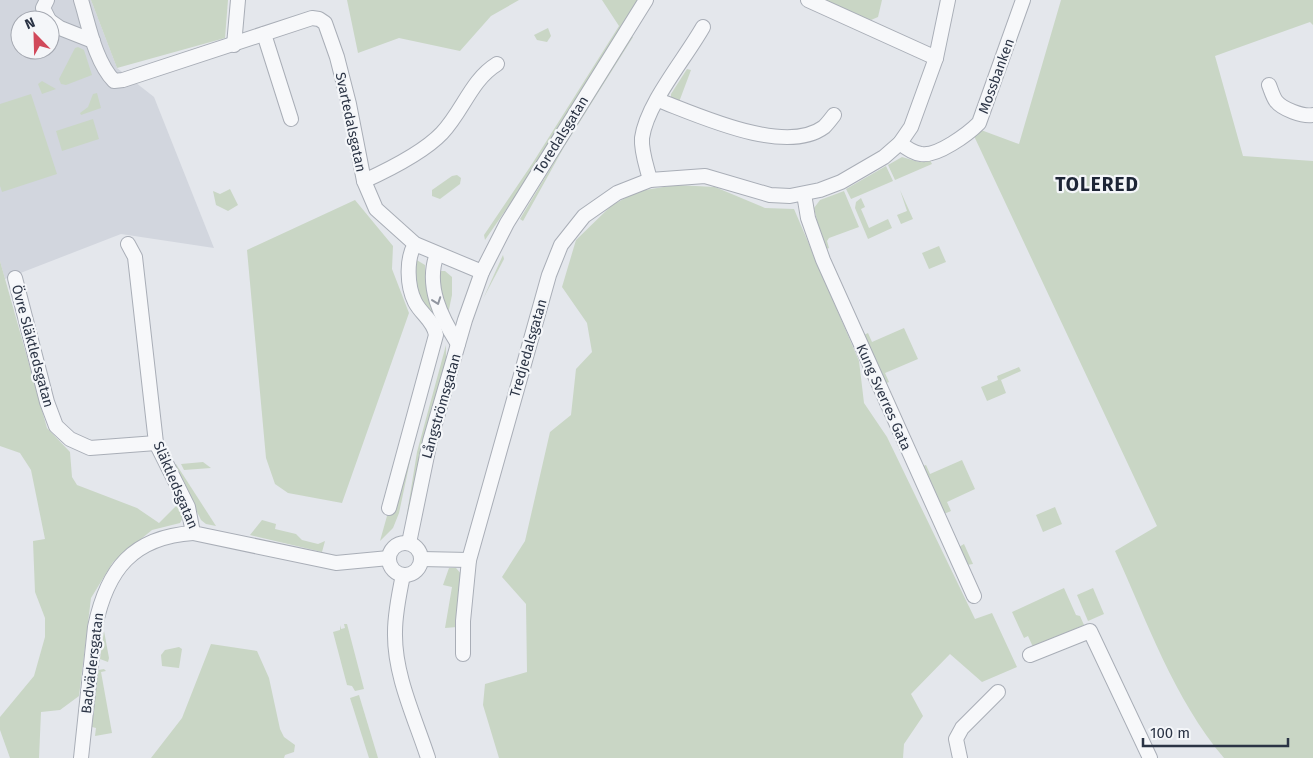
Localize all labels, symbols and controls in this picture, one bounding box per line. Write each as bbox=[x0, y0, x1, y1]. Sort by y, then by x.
north arrow bbox=[10, 10, 60, 60]
text: N bbox=[23, 14, 38, 33]
street label: Mossbanken bbox=[975, 36, 1018, 116]
street label: Svartedalsgatan bbox=[332, 71, 369, 174]
street label: Toredalsgatan bbox=[531, 93, 592, 178]
district label: TOLERED bbox=[1055, 173, 1139, 196]
street label: Övre Släktledsgatan bbox=[8, 283, 58, 409]
one-way arrow bbox=[431, 296, 441, 305]
street label: Tredjedalsgatan bbox=[506, 297, 551, 399]
street label: Kung Sverres Gata bbox=[852, 341, 915, 453]
street label: Långströmsgatan bbox=[418, 352, 465, 461]
street label: Släktledsgatan bbox=[149, 439, 202, 531]
street label: Badvädersgatan bbox=[78, 611, 107, 715]
scale bar bbox=[1143, 716, 1288, 748]
text: 100 m bbox=[1150, 724, 1190, 742]

